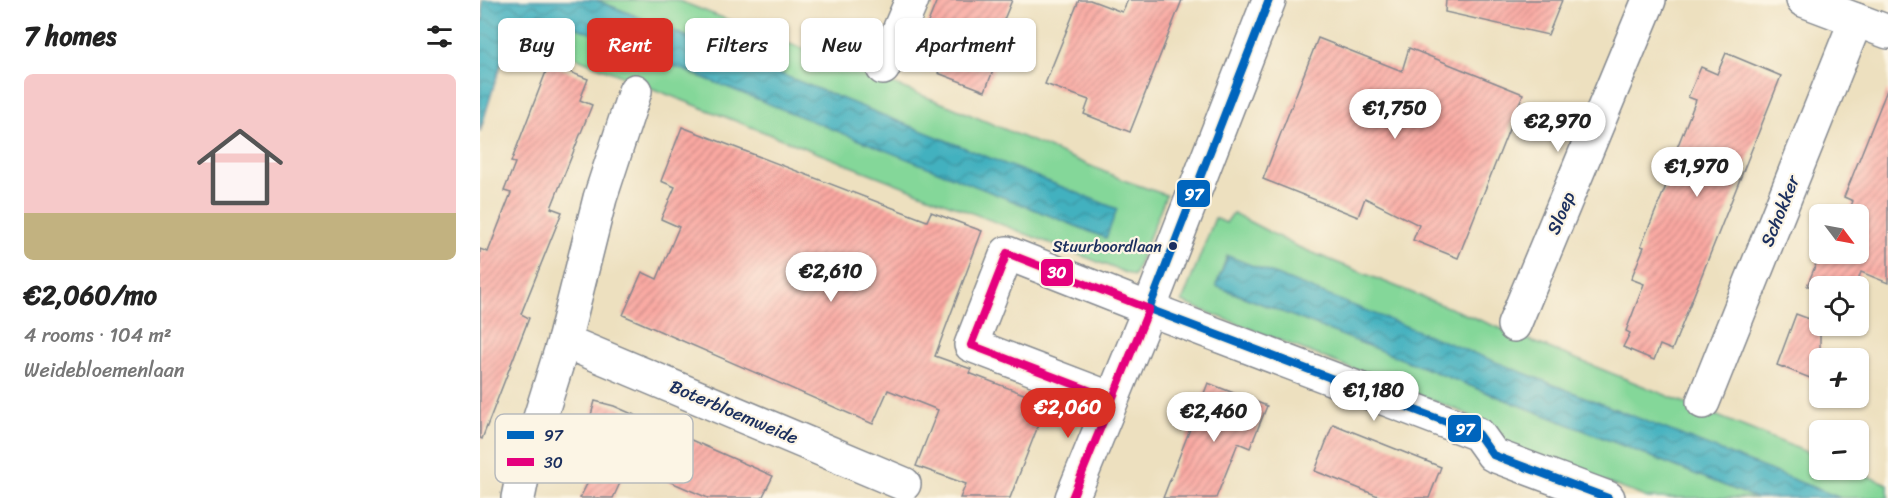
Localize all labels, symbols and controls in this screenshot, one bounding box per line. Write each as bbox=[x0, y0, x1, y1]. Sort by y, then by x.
text: 7 homes bbox=[24, 13, 116, 59]
chip: Buy bbox=[498, 18, 575, 72]
chip: Rent bbox=[587, 18, 673, 72]
chip: Filters bbox=[685, 18, 789, 72]
chip: New bbox=[801, 18, 883, 72]
chip: Apartment bbox=[895, 18, 1036, 72]
icon: filters bbox=[423, 20, 456, 53]
pin: €1,750 bbox=[1346, 89, 1444, 140]
text: €1,750 bbox=[1363, 91, 1427, 126]
pin: €2,970 bbox=[1509, 102, 1607, 153]
text: €2,970 bbox=[1525, 104, 1591, 139]
icon: home bbox=[186, 113, 294, 221]
pin: €1,970 bbox=[1648, 147, 1746, 198]
text: €1,970 bbox=[1665, 149, 1729, 184]
street label: Schokker bbox=[1751, 169, 1809, 252]
line badge: 97 bbox=[1176, 179, 1211, 208]
text: 97 bbox=[1185, 180, 1205, 209]
street label: Sloep bbox=[1538, 186, 1585, 240]
north arrow bbox=[1809, 204, 1869, 264]
map controls bbox=[1809, 204, 1869, 480]
place label: Stuurboordlaan bbox=[1052, 232, 1162, 261]
marker: Stuurboordlaan bbox=[1167, 240, 1179, 252]
pin: €2,610 bbox=[782, 252, 880, 303]
text: €2,610 bbox=[800, 254, 862, 289]
line badge: 30 bbox=[1040, 258, 1074, 287]
text: 30 bbox=[1047, 258, 1066, 287]
text: €2,060/mo bbox=[24, 272, 157, 318]
button: locate bbox=[1809, 276, 1869, 336]
text: 4 rooms · 104 m² bbox=[24, 318, 172, 353]
button: + bbox=[1809, 348, 1869, 408]
text: Weidebloemenlaan bbox=[24, 353, 185, 388]
street label: Boterbloemweide bbox=[665, 370, 803, 454]
pin: €1,180 bbox=[1325, 371, 1423, 422]
text: €1,180 bbox=[1344, 373, 1404, 408]
pin: €2,060 bbox=[1019, 388, 1117, 439]
text: €2,060 bbox=[1035, 390, 1101, 425]
pin: €2,460 bbox=[1165, 392, 1263, 443]
text: €2,460 bbox=[1181, 394, 1247, 429]
legend bbox=[495, 414, 693, 483]
line badge: 97 bbox=[1447, 414, 1482, 443]
text: 97 bbox=[1456, 415, 1476, 444]
button: − bbox=[1809, 420, 1869, 480]
text: 97 bbox=[544, 421, 564, 450]
text: 30 bbox=[544, 448, 563, 477]

